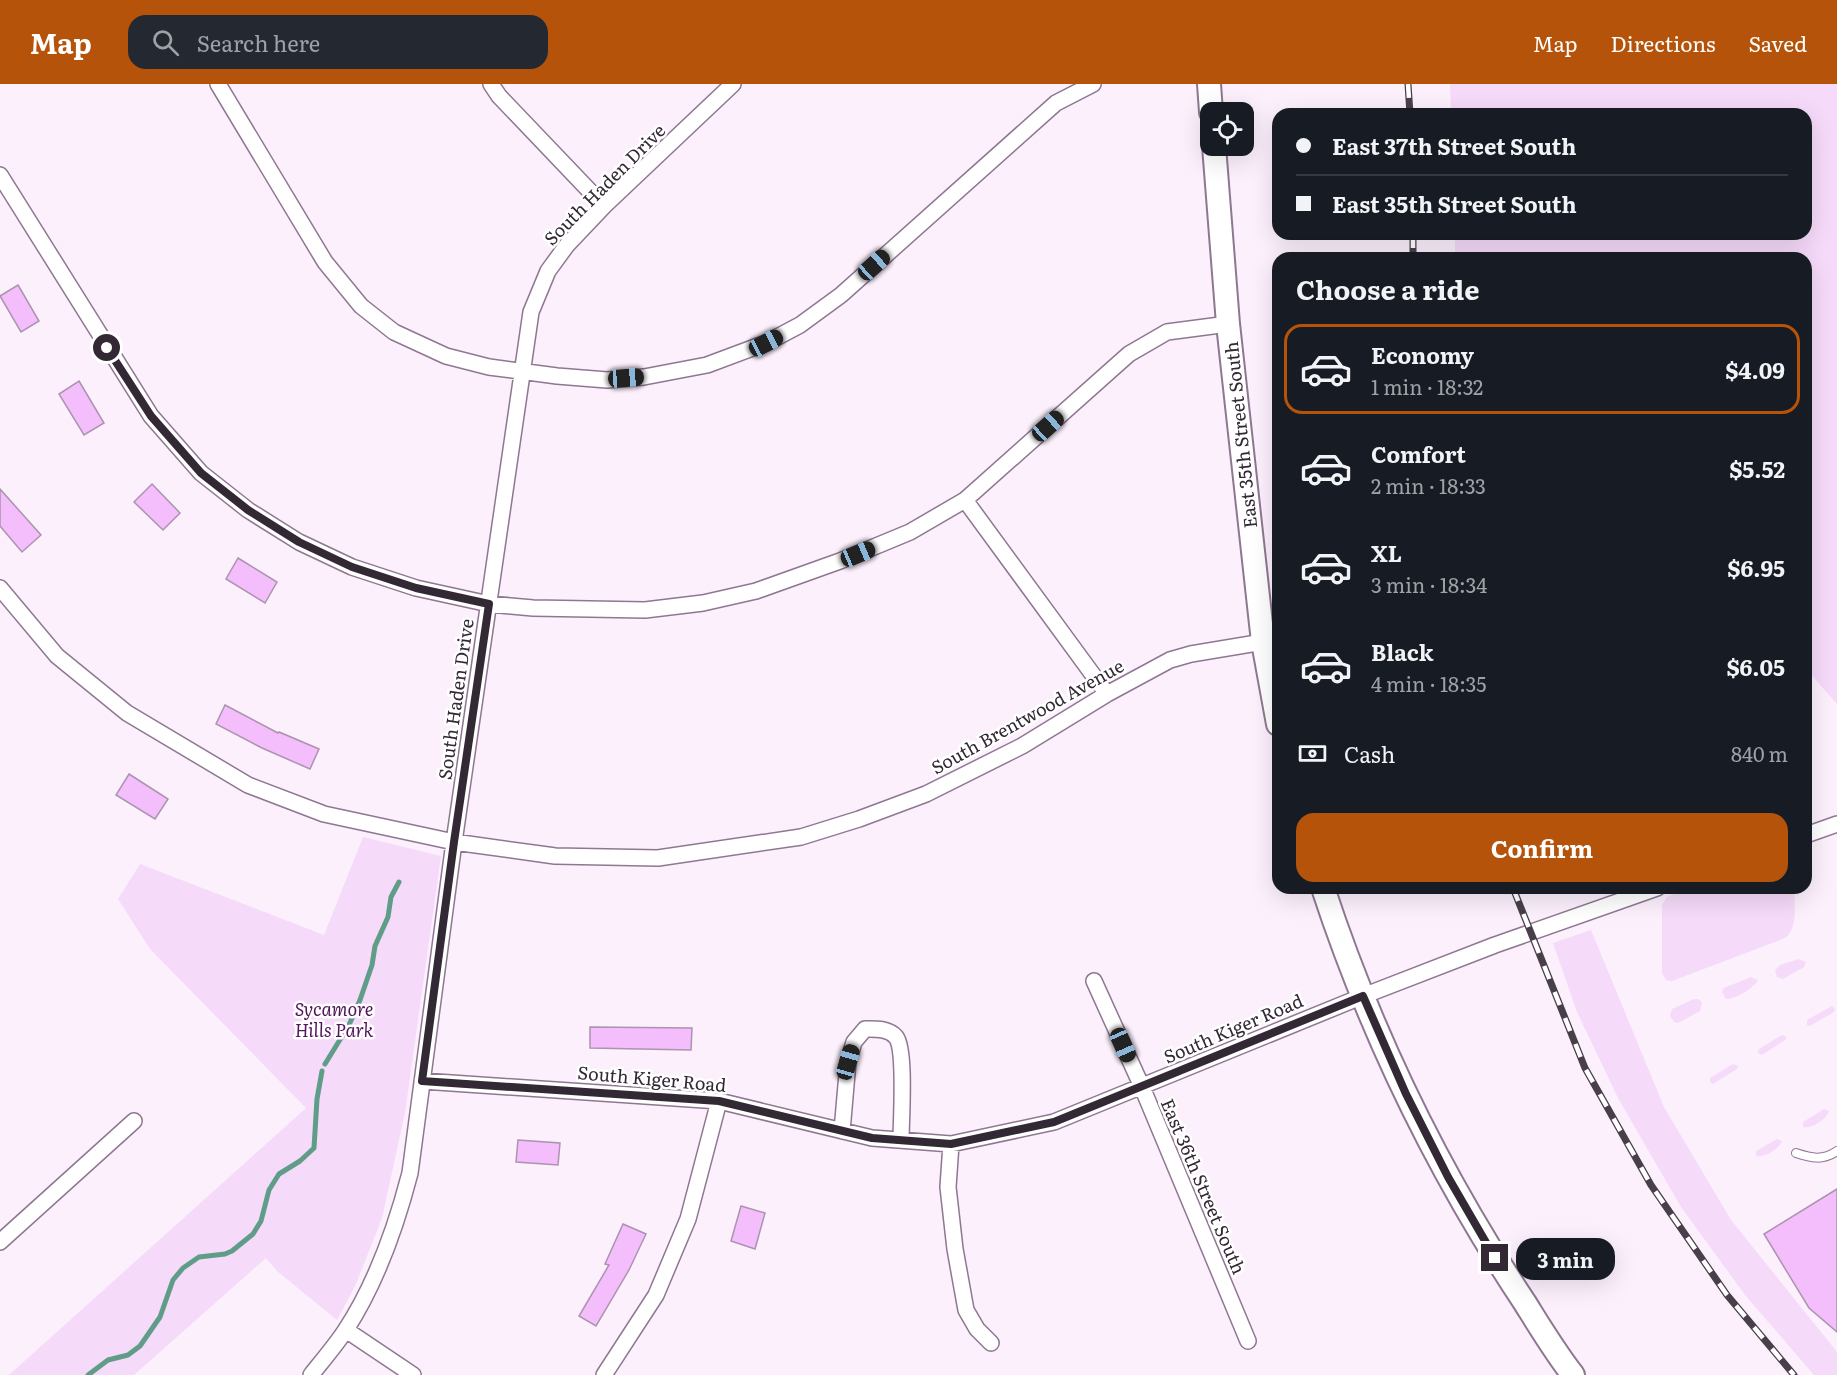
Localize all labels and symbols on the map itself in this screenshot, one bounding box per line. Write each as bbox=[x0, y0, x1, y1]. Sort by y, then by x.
street label: South Haden Drive bbox=[537, 117, 671, 251]
car bbox=[855, 246, 893, 284]
car bbox=[746, 327, 786, 359]
route start bbox=[93, 334, 120, 361]
street label: East 35th Street South bbox=[1217, 340, 1263, 530]
car bbox=[607, 368, 645, 388]
car bbox=[1029, 407, 1067, 445]
car bbox=[838, 539, 878, 569]
street label: South Haden Drive bbox=[430, 617, 480, 781]
street label: South Brentwood Avenue bbox=[926, 652, 1128, 780]
street label: South Kiger Road bbox=[1159, 986, 1307, 1070]
park label: Sycamore Hills Park bbox=[295, 995, 373, 1043]
car bbox=[1107, 1025, 1139, 1065]
car bbox=[834, 1042, 862, 1082]
street label: South Kiger Road bbox=[577, 1058, 727, 1098]
street label: East 36th Street South bbox=[1155, 1094, 1253, 1278]
callout: 3 min bbox=[1516, 1237, 1615, 1279]
route end bbox=[1481, 1244, 1508, 1271]

